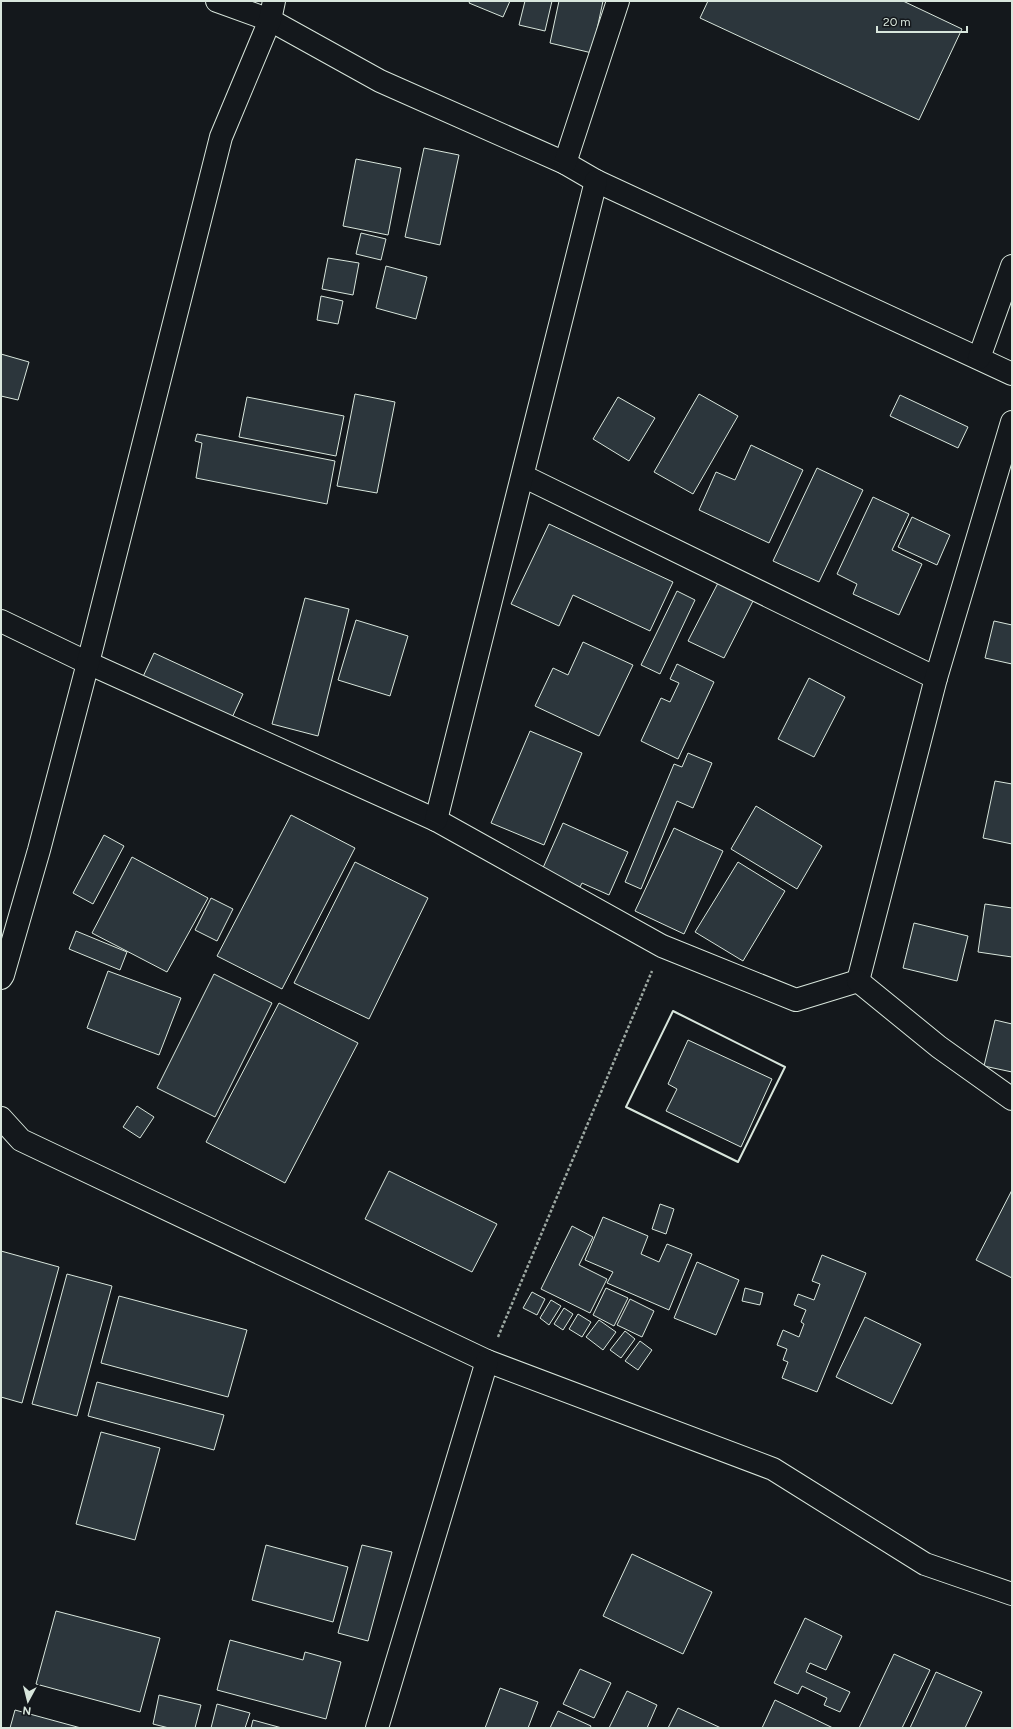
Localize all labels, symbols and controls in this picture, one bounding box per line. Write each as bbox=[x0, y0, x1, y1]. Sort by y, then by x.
scale bar bbox=[877, 8, 967, 34]
text: 20 m bbox=[883, 15, 911, 29]
north arrow bbox=[8, 1681, 48, 1721]
text: N bbox=[22, 1703, 32, 1717]

